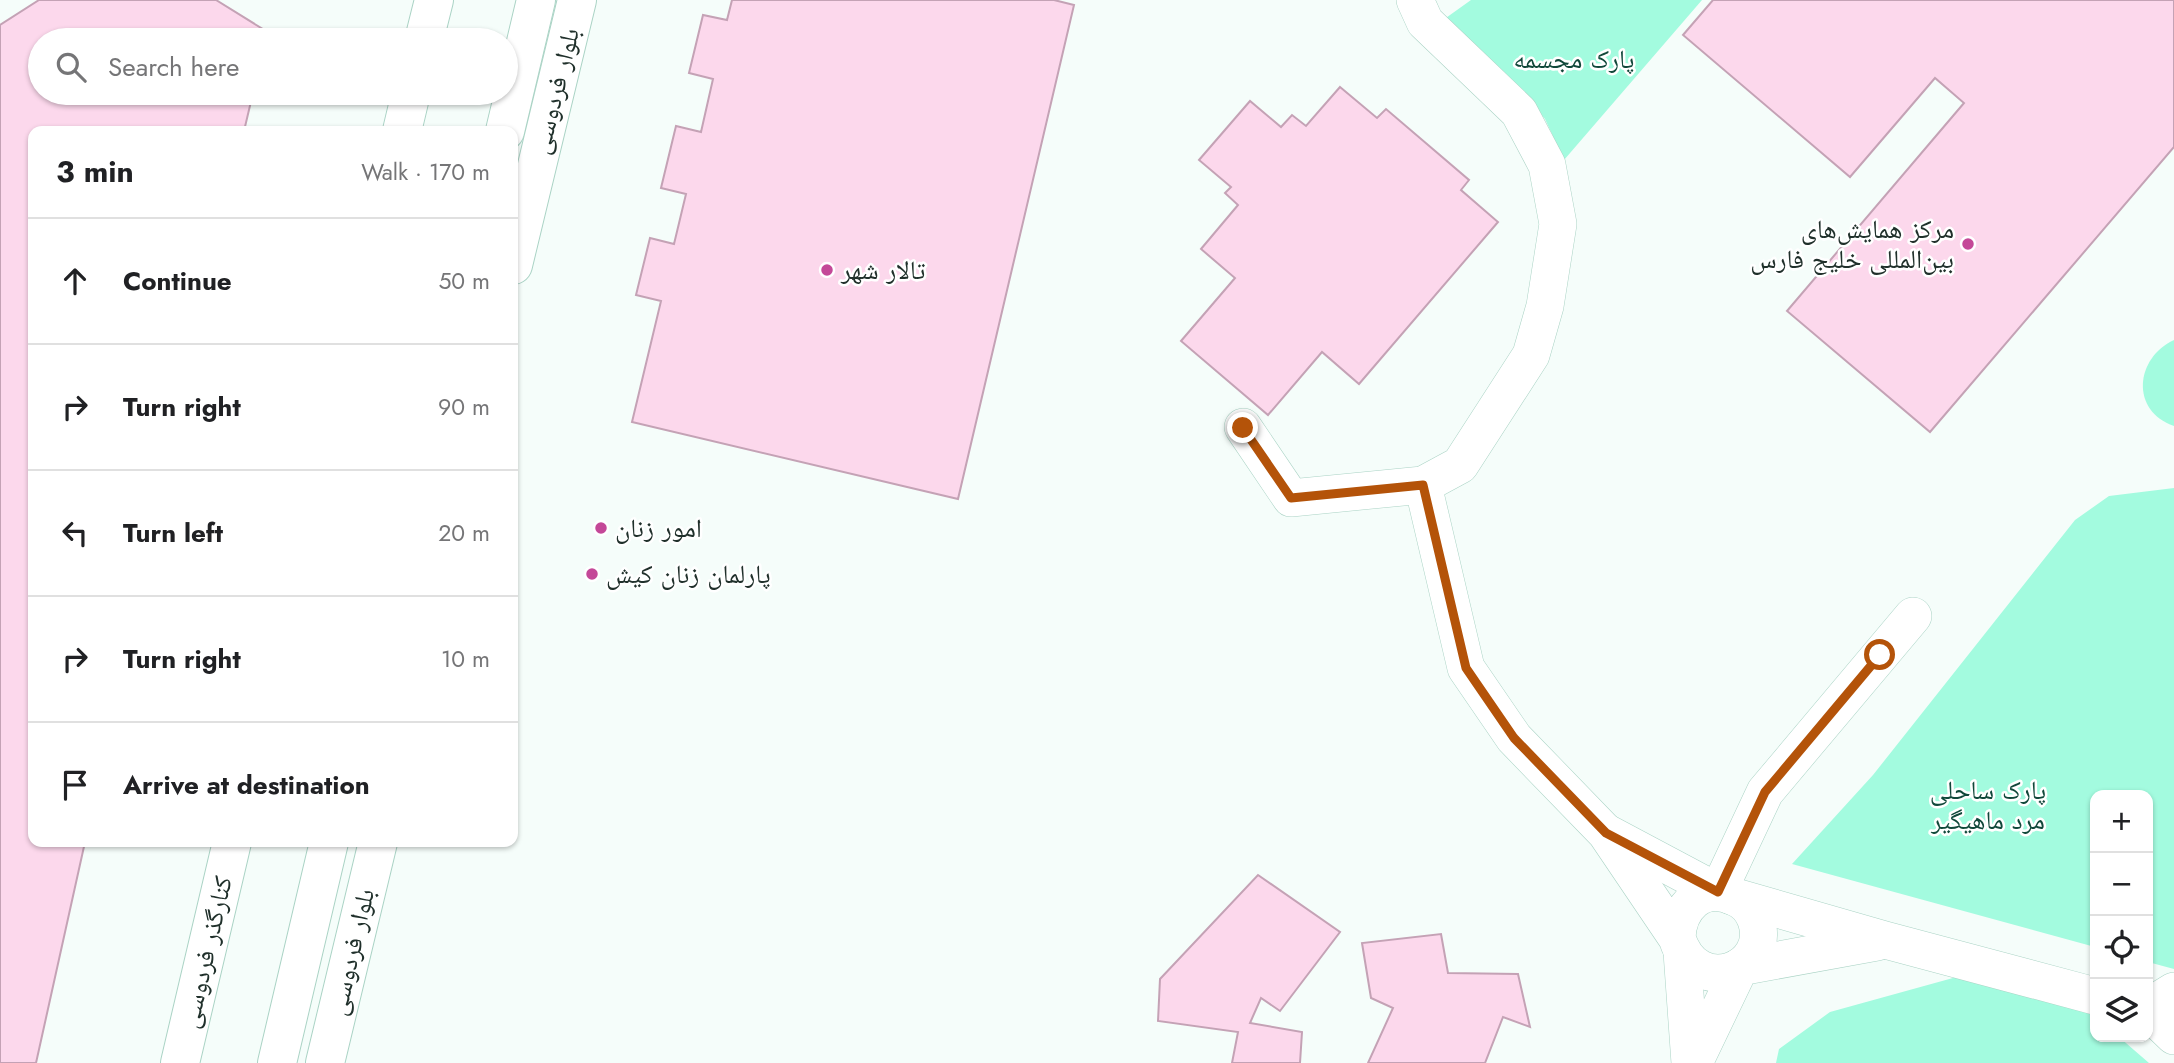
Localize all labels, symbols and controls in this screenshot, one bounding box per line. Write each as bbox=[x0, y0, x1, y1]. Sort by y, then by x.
street label: بلوار فردوسی bbox=[521, 24, 589, 158]
search box bbox=[28, 28, 518, 105]
park label: پارک مجسمه bbox=[1513, 40, 1635, 78]
icon: search bbox=[52, 48, 90, 86]
text: Search here bbox=[108, 48, 240, 86]
text: 3 min bbox=[56, 150, 134, 193]
text: Walk · 170 m bbox=[361, 155, 490, 189]
place label: مرکز همایش‌های بین‌المللی خلیج فارس bbox=[1750, 210, 1954, 278]
marker: مرکز همایش‌های بین‌المللی خلیج فارس bbox=[1960, 236, 1976, 252]
place label: تالار شهر bbox=[840, 251, 926, 289]
icon: ahead bbox=[56, 262, 94, 300]
text: Continue bbox=[123, 262, 232, 300]
marker: تالار شهر bbox=[819, 262, 835, 278]
text: 50 m bbox=[438, 264, 490, 298]
icon: right bbox=[56, 388, 94, 426]
text: Turn right bbox=[123, 388, 241, 426]
text: 90 m bbox=[438, 390, 490, 424]
route end bbox=[1227, 412, 1258, 443]
place label: امور زنان bbox=[615, 509, 702, 547]
icon: left bbox=[56, 514, 94, 552]
text: Turn left bbox=[123, 514, 223, 552]
text: 20 m bbox=[438, 516, 490, 550]
marker: امور زنان bbox=[593, 520, 609, 536]
place label: پارلمان زنان کیش bbox=[606, 555, 771, 593]
marker: پارلمان زنان کیش bbox=[584, 566, 600, 582]
route start bbox=[1864, 639, 1895, 670]
icon: right bbox=[56, 640, 94, 678]
text: Turn right bbox=[123, 640, 241, 678]
text: 10 m bbox=[441, 642, 490, 676]
icon: arrive bbox=[56, 766, 94, 804]
text: Arrive at destination bbox=[123, 766, 370, 804]
park label: پارک ساحلی مرد ماهیگیر bbox=[1930, 771, 2046, 839]
map controls bbox=[2090, 790, 2153, 1042]
button: + bbox=[2090, 790, 2153, 853]
button: − bbox=[2090, 853, 2153, 916]
street label: کنارگذر فردوسی bbox=[170, 872, 242, 1032]
street label: بلوار فردوسی bbox=[318, 885, 384, 1019]
button: locate bbox=[2090, 916, 2153, 979]
button: layers bbox=[2090, 979, 2153, 1042]

